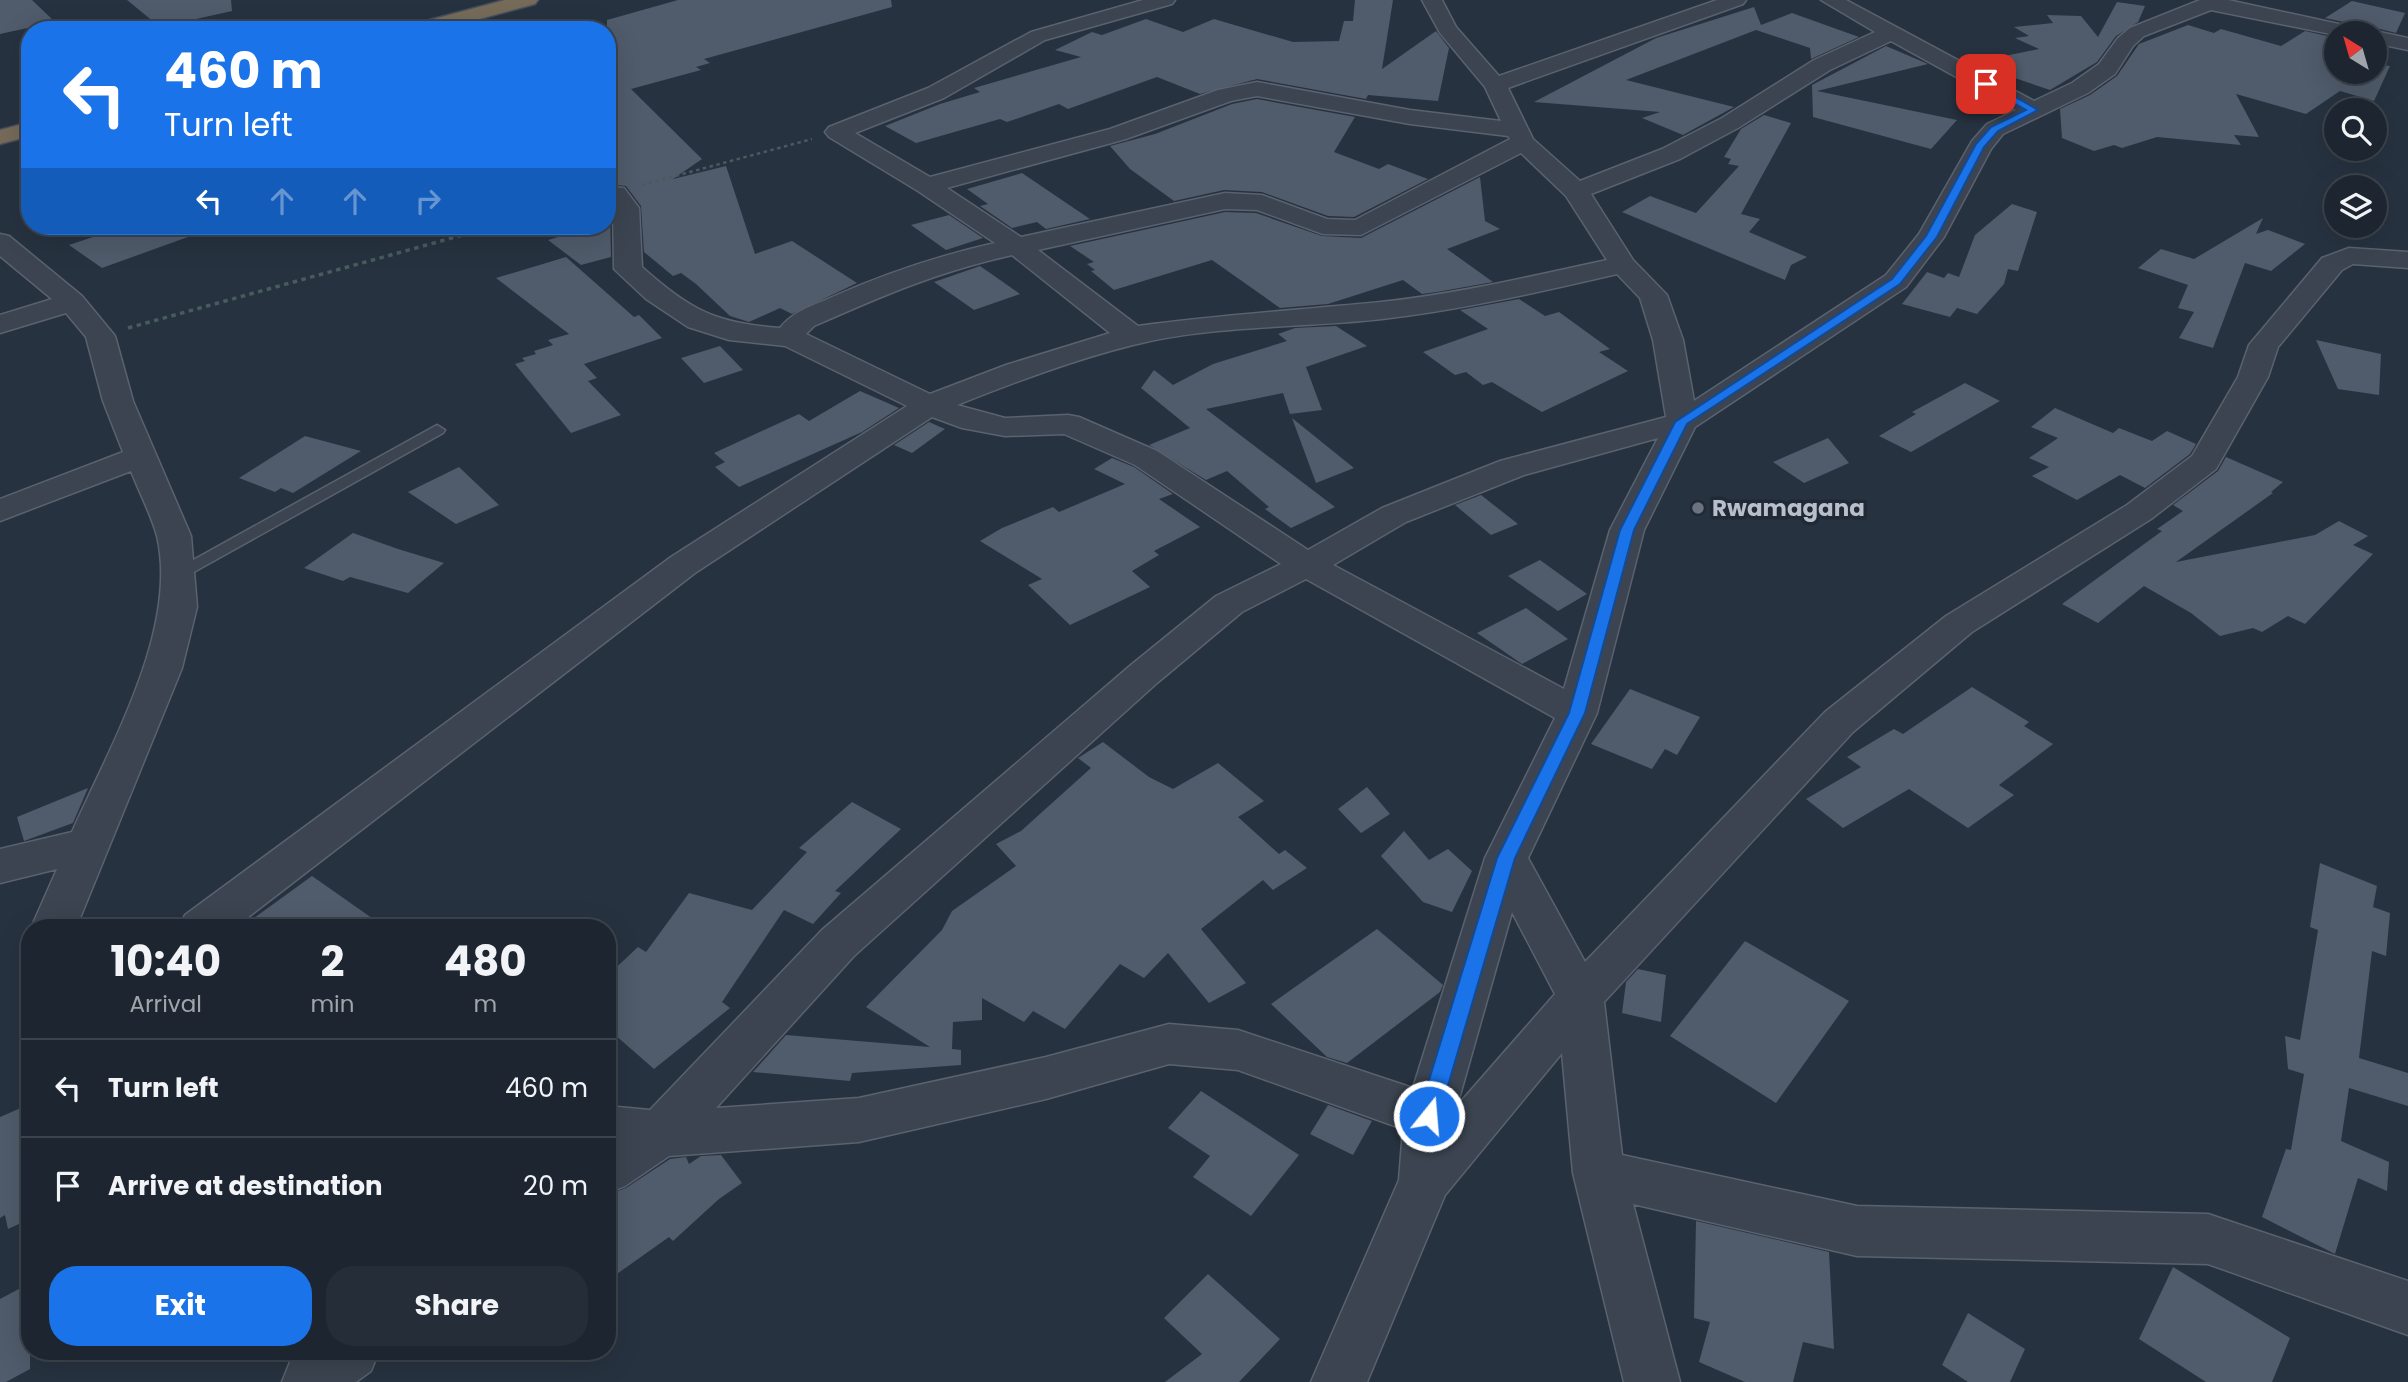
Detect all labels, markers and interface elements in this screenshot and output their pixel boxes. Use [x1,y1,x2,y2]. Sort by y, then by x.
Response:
north arrow [2324,21,2387,84]
map controls [2324,21,2387,238]
text: 460 m [164,37,323,105]
icon: left [49,49,140,140]
pin [1956,54,2016,114]
icon: arrive [1967,65,2005,103]
button: search [2324,98,2387,161]
text: Turn left [164,102,293,147]
button: layers [2324,175,2387,238]
icon: left [190,182,228,220]
icon: ahead [263,182,301,220]
icon: ahead [336,182,374,220]
icon: right [409,182,447,220]
place label: Rwamagana [1712,492,1865,524]
marker: Rwamagana [1690,500,1706,516]
text: 10:40 [110,932,221,991]
text: 2 [320,932,344,991]
text: 480 [444,932,527,991]
text: Arrival [129,988,202,1020]
text: min [310,988,354,1020]
text: m [473,988,497,1020]
icon: left [49,1069,87,1107]
text: Turn left [108,1070,219,1106]
text: 460 m [505,1070,588,1106]
position arrow [1392,1079,1466,1153]
icon: arrive [49,1167,87,1205]
text: Arrive at destination [108,1168,383,1204]
text: 20 m [523,1168,588,1204]
button: Exit [49,1266,312,1346]
button: Share [326,1266,588,1346]

